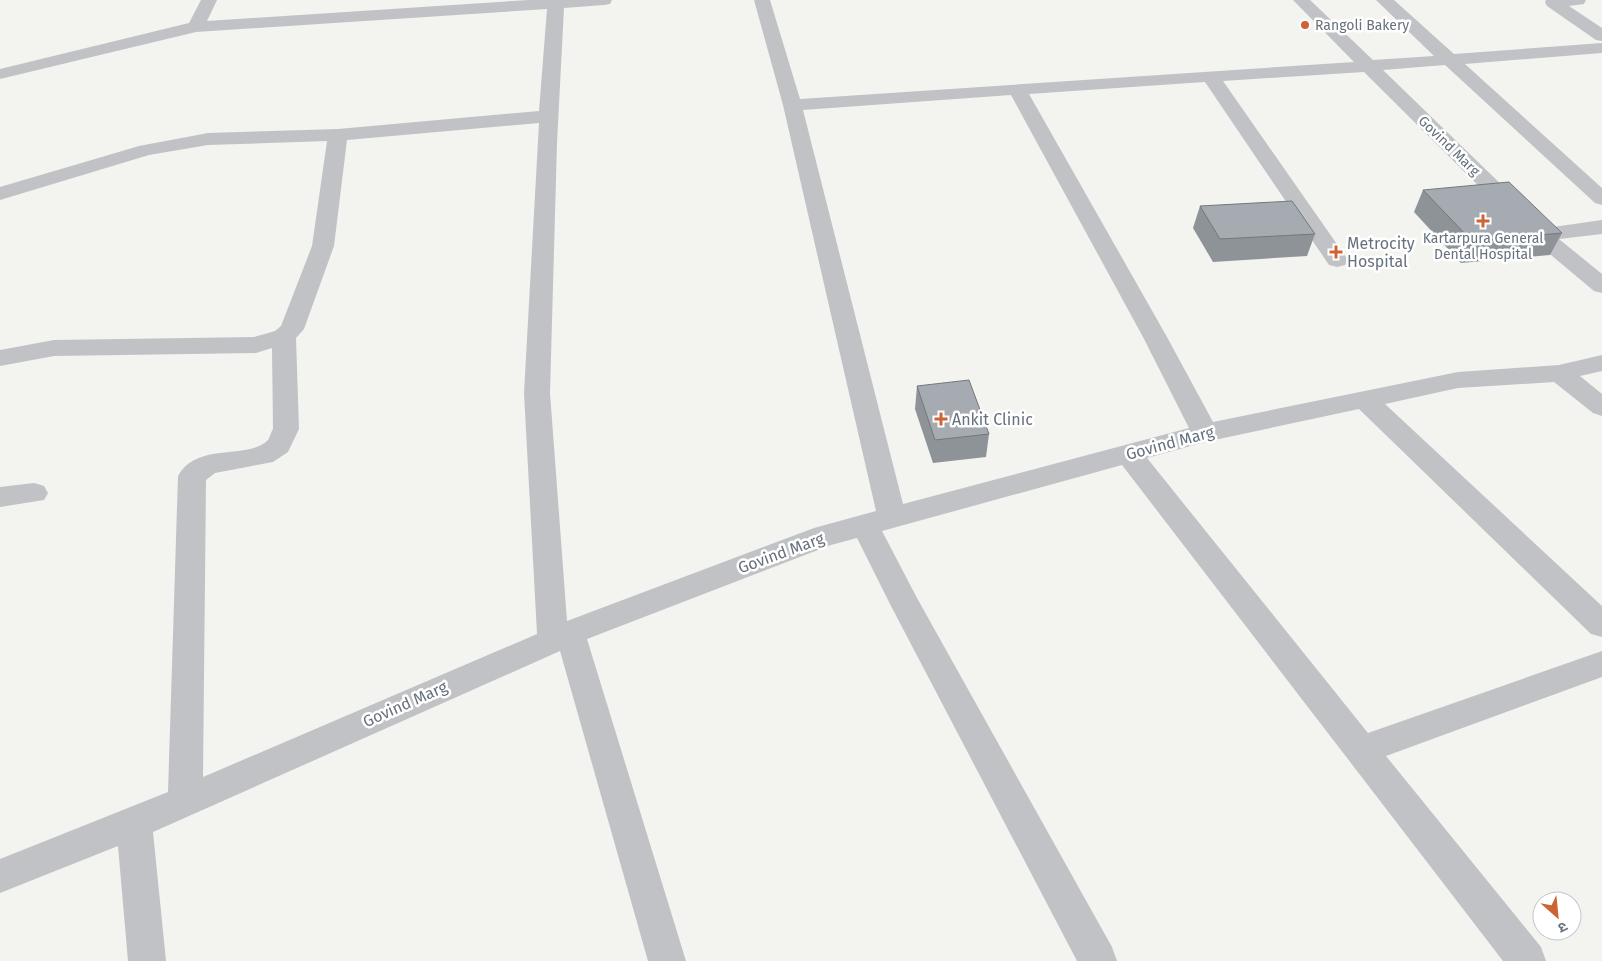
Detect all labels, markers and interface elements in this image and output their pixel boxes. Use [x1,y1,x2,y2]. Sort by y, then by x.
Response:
place label: Rangoli Bakery [1315,17,1409,34]
marker: Rangoli Bakery [1299,19,1311,31]
street label: Govind Marg [1415,112,1484,180]
marker: Kartarpura General Dental Hospital [1476,214,1490,228]
place label: Kartarpura General Dental Hospital [1423,230,1543,263]
place label: Metrocity Hospital [1347,234,1415,271]
marker: Metrocity Hospital [1329,245,1343,259]
place label: Ankit Clinic [952,410,1033,429]
marker: Ankit Clinic [934,412,948,426]
street label: Govind Marg [1124,422,1217,464]
street label: Govind Marg [735,528,827,577]
street label: Govind Marg [360,677,451,731]
north arrow [1532,891,1582,941]
text: उ [1554,918,1570,937]

